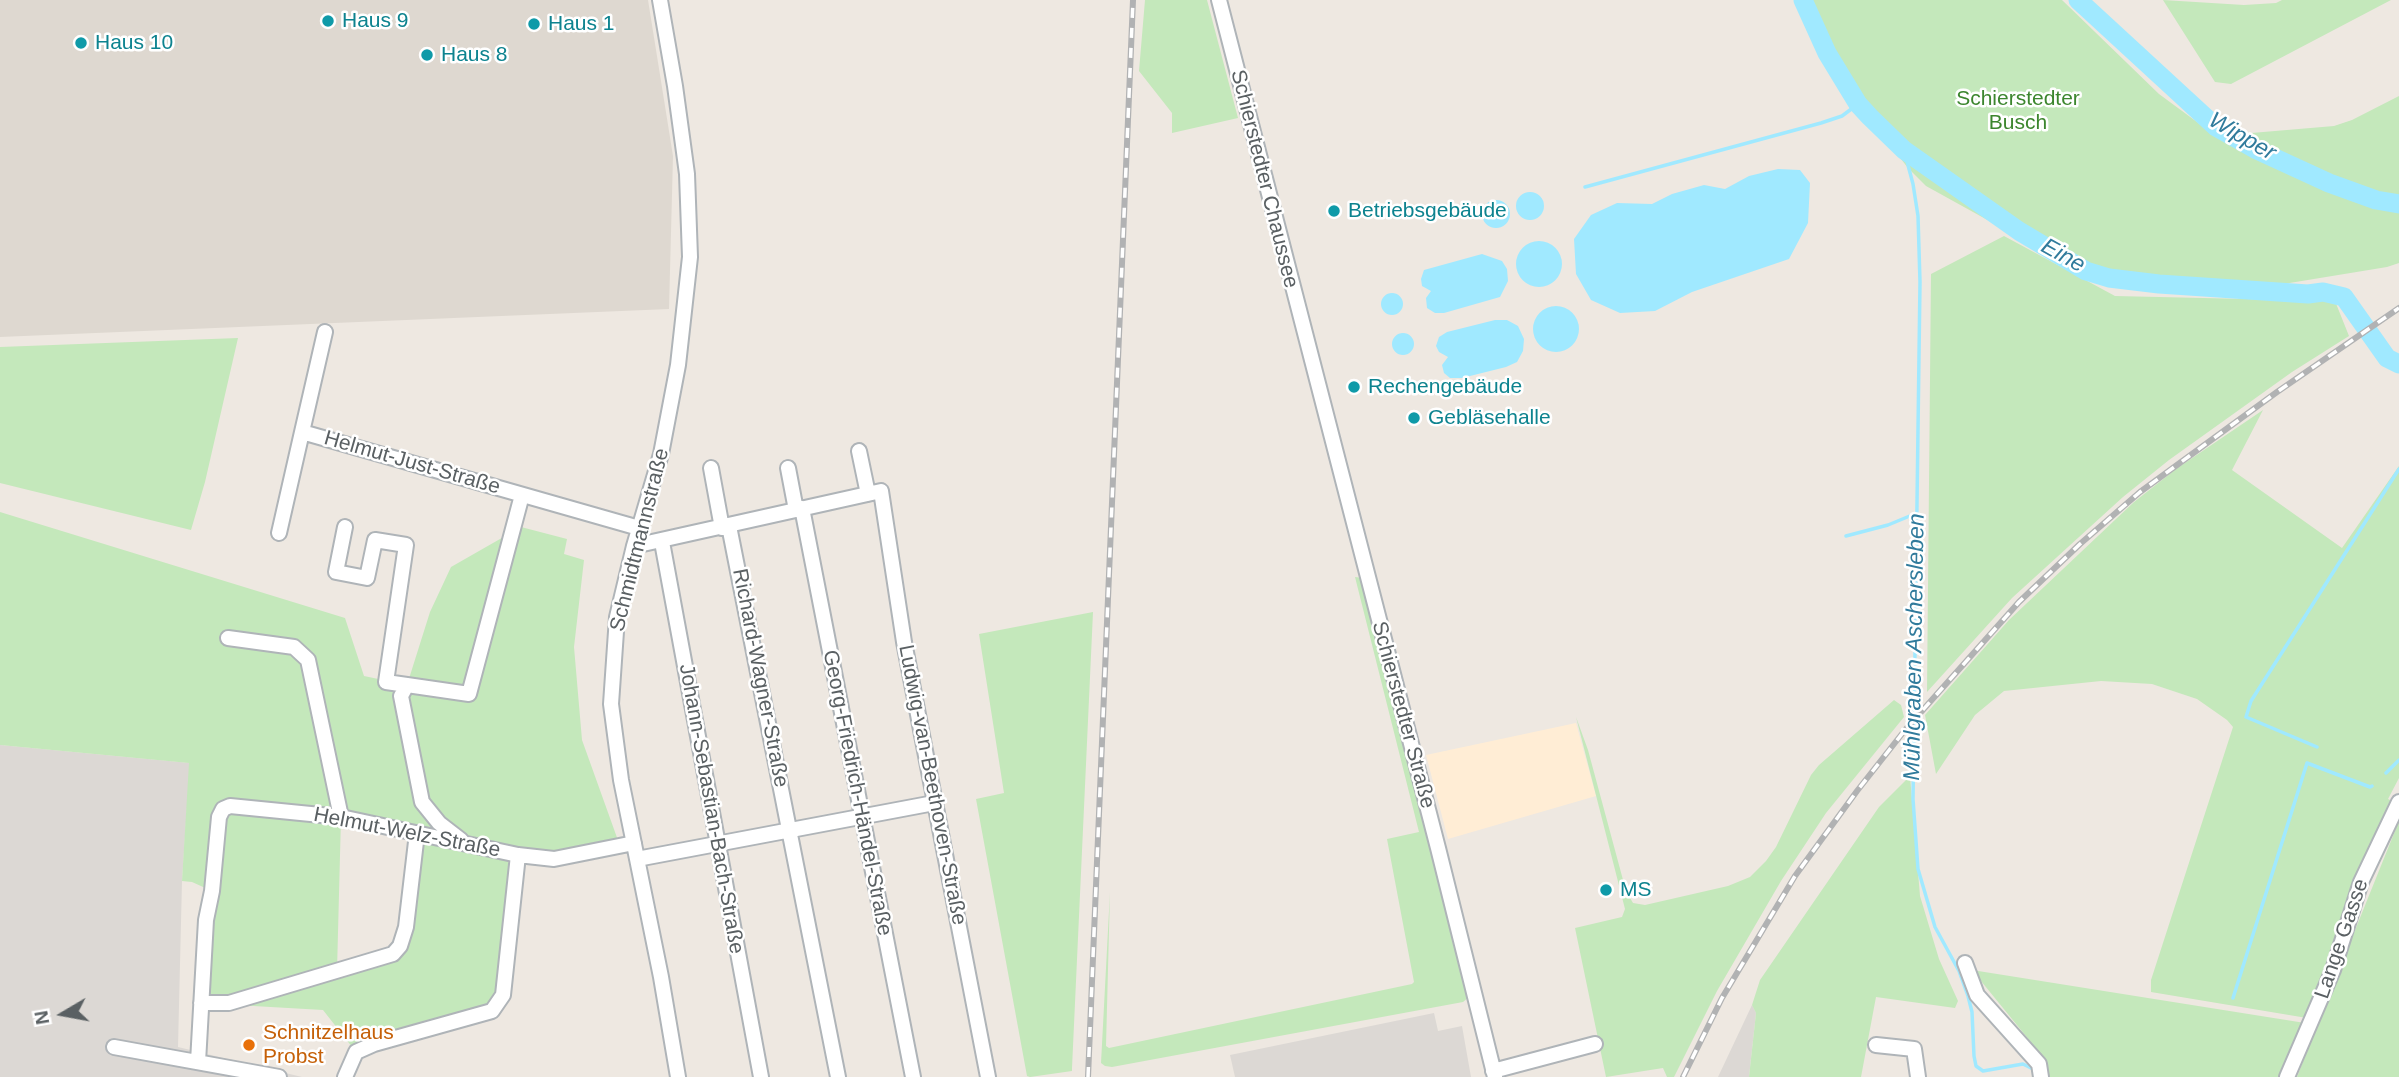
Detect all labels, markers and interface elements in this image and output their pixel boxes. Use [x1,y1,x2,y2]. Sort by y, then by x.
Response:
place label: Haus 9 [342,8,409,34]
place label: Haus 1 [548,11,615,37]
marker: Haus 9 [320,13,336,29]
marker: Haus 1 [526,16,542,32]
place label: Haus 10 [95,30,173,56]
marker: Haus 10 [73,35,89,51]
place label: Haus 8 [441,42,508,68]
marker: Haus 8 [419,47,435,63]
street label: Schierstedter Chaussee [1225,67,1303,291]
park label: Schierstedter Busch [1956,86,2080,136]
water label: Wipper [2204,107,2280,167]
place label: Betriebsgebäude [1348,198,1507,224]
marker: Betriebsgebäude [1326,203,1342,219]
water label: Eine [2036,233,2090,279]
place label: Rechengebäude [1368,374,1522,400]
marker: Rechengebäude [1346,379,1362,395]
place label: Gebläsehalle [1428,405,1551,431]
marker: Gebläsehalle [1406,410,1422,426]
street label: Helmut-Just-Straße [321,426,503,500]
street label: Schmidtmannstraße [605,446,675,634]
water label: Mühlgraben Aschersleben [1899,513,1931,781]
street label: Richard-Wagner-Straße [726,567,794,789]
street label: Schierstedter Straße [1366,619,1440,811]
street label: Ludwig-van-Beethoven-Straße [892,643,972,927]
street label: Georg-Friedrich-Händel-Straße [817,648,897,938]
street label: Johann-Sebastian-Bach-Straße [673,662,749,956]
street label: Helmut-Welz-Straße [311,803,503,863]
street label: Lange Gasse [2310,876,2374,1002]
place label: MS [1620,877,1652,903]
marker: MS [1598,882,1614,898]
north arrow [28,979,98,1049]
text: N [30,1009,53,1026]
place label: Schnitzelhaus Probst [263,1020,394,1070]
marker: Schnitzelhaus Probst [241,1037,257,1053]

